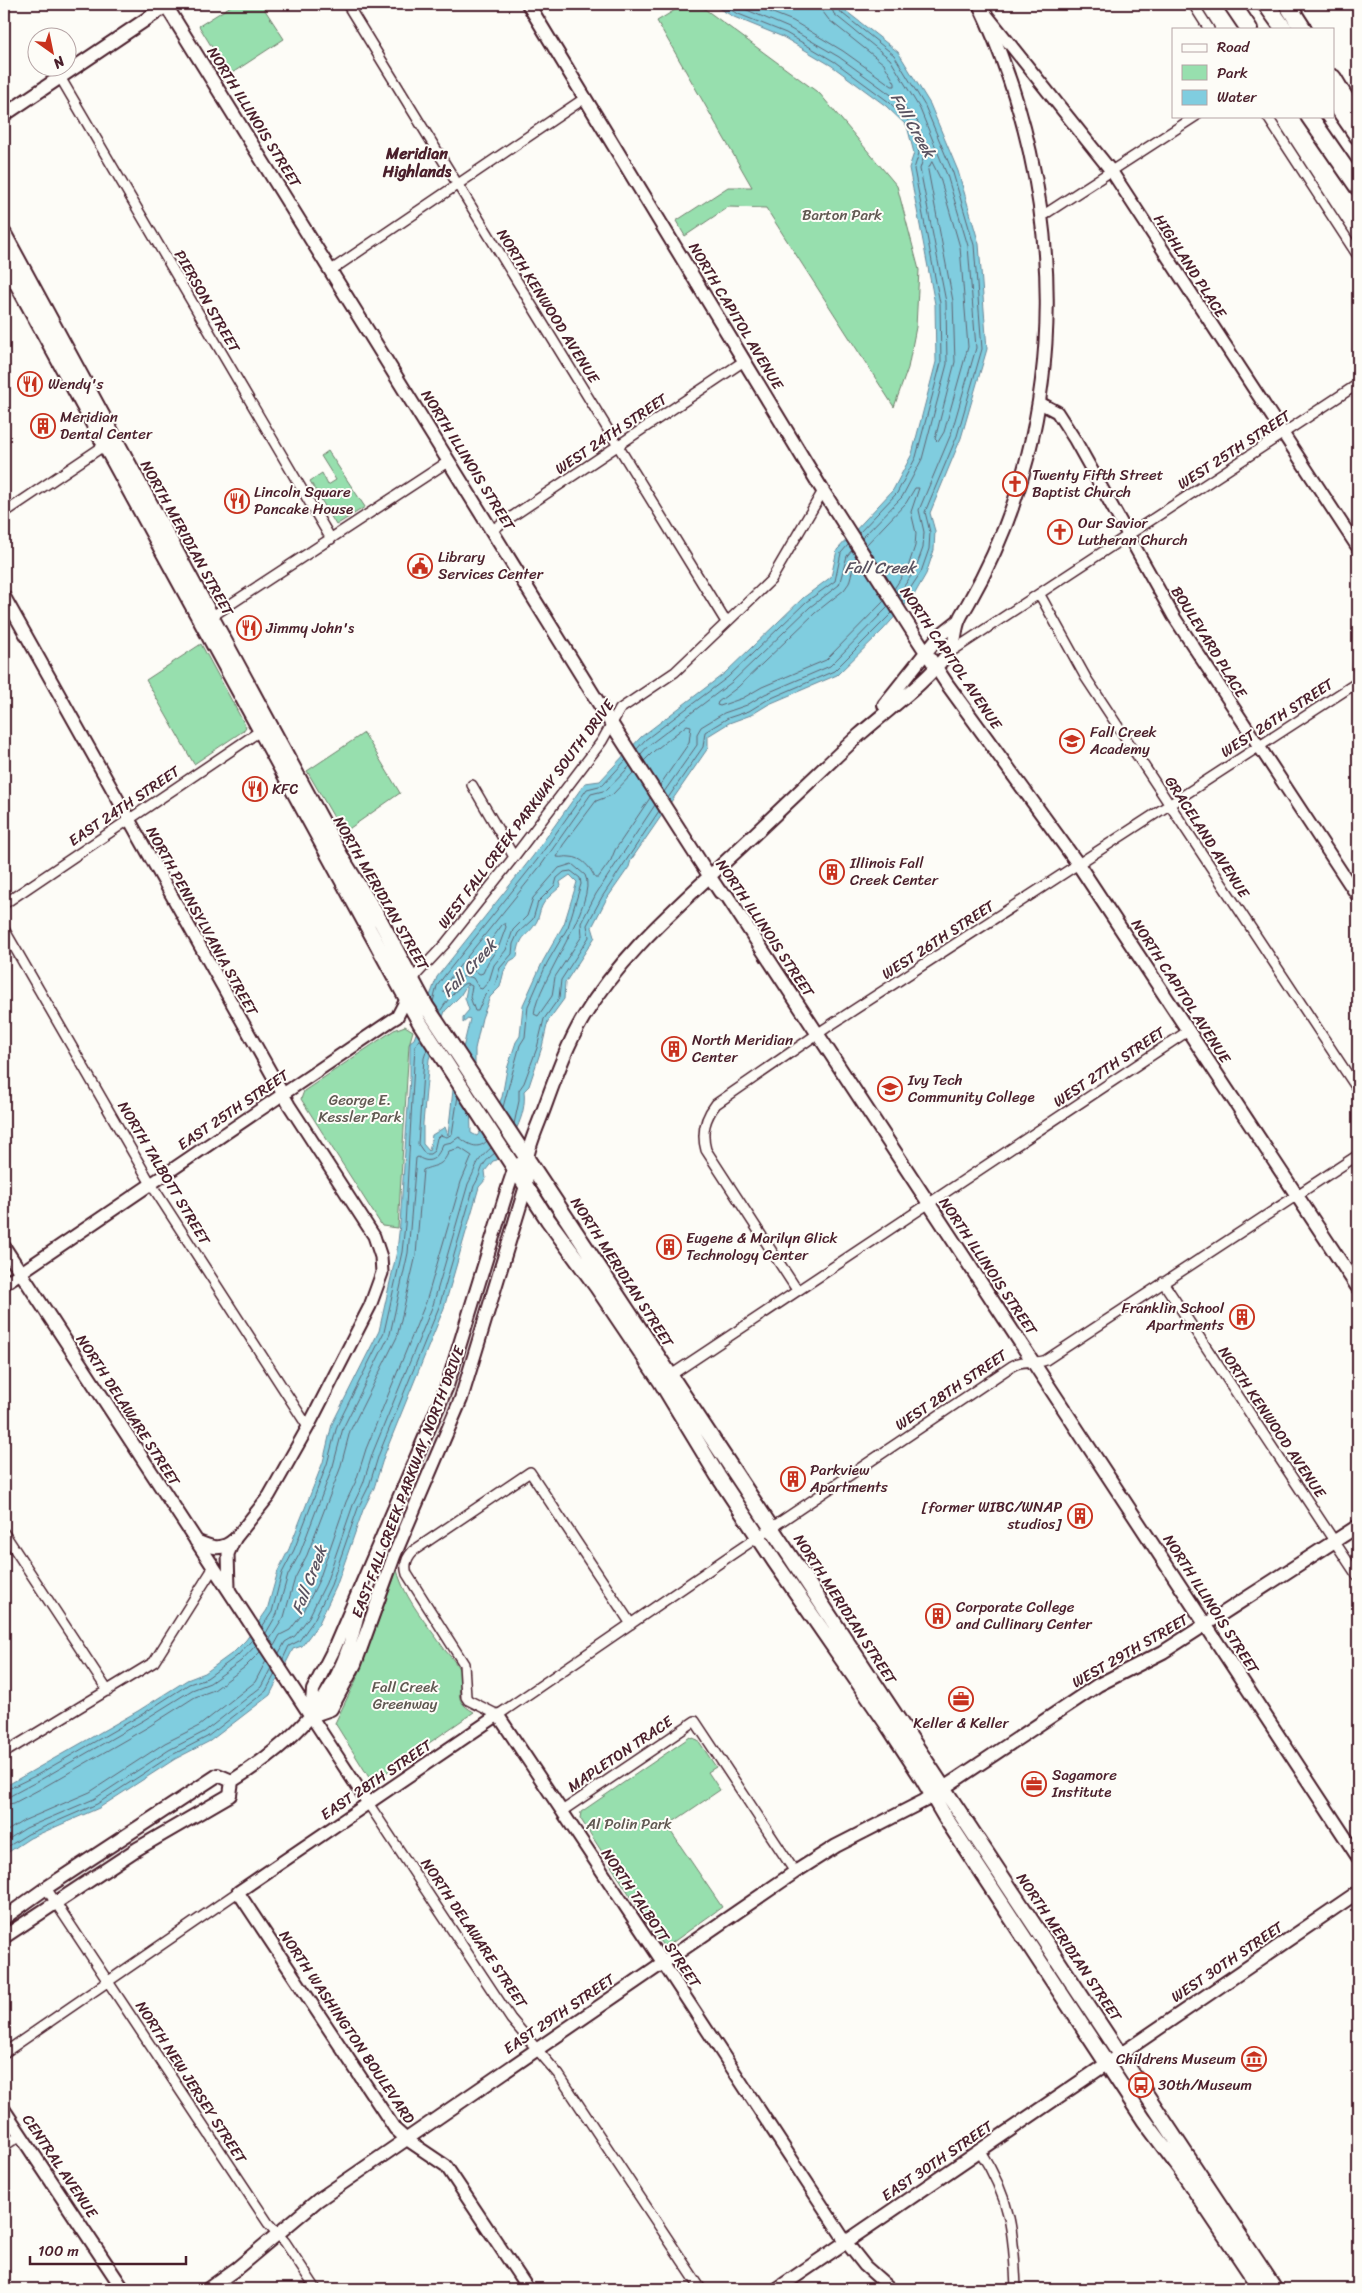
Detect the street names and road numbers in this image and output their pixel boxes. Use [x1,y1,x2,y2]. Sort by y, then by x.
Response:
street label: NORTH ILLINOIS STREET [200,41,309,194]
street label: HIGHLAND PLACE [1146,209,1234,325]
street label: NORTH KENWOOD AVENUE [490,223,607,390]
street label: NORTH CAPITOL AVENUE [682,237,791,396]
street label: PIERSON STREET [167,245,248,358]
street label: NORTH ILLINOIS STREET [414,384,523,537]
street label: WEST 24TH STREET [549,386,674,481]
street label: WEST 25TH STREET [1172,403,1297,497]
street label: NORTH MERIDIAN STREET [133,455,241,622]
street label: NORTH CAPITOL AVENUE [893,581,1010,736]
street label: BOULEVARD PLACE [1164,581,1255,705]
street label: WEST 26TH STREET [1215,671,1340,764]
street label: WEST FALL CREEK PARKWAY SOUTH DRIVE [431,692,622,934]
street label: EAST 24TH STREET [63,758,186,853]
street label: GRACELAND AVENUE [1158,771,1257,905]
street label: NORTH MERIDIAN STREET [326,811,437,976]
street label: NORTH PENNSYLVANIA STREET [139,822,266,1022]
street label: NORTH ILLINOIS STREET [709,854,822,1004]
street label: WEST 26TH STREET [876,893,1001,986]
street label: NORTH CAPITOL AVENUE [1124,913,1239,1070]
street label: WEST 27TH STREET [1048,1019,1172,1114]
street label: EAST 25TH STREET [172,1062,295,1157]
street label: NORTH TALBOTT STREET [111,1096,218,1251]
street label: NORTH MERIDIAN STREET [564,1192,681,1354]
street label: NORTH ILLINOIS STREET [932,1192,1045,1342]
street label: NORTH DELAWARE STREET [69,1329,188,1492]
street label: EAST FALL CREEK PARKWAY, NORTH DRIVE [344,1341,473,1622]
street label: NORTH KENWOOD AVENUE [1211,1341,1334,1505]
street label: WEST 28TH STREET [890,1342,1014,1437]
street label: NORTH MERIDIAN STREET [787,1529,904,1691]
street label: NORTH ILLINOIS STREET [1156,1529,1267,1680]
street label: WEST 29TH STREET [1067,1606,1195,1695]
street label: MAPLETON TRACE [562,1708,680,1799]
street label: EAST 28TH STREET [315,1732,438,1827]
street label: NORTH TALBOTT STREET [594,1843,709,1995]
street label: NORTH DELAWARE STREET [414,1853,535,2015]
street label: NORTH MERIDIAN STREET [1009,1867,1129,2028]
street label: WEST 30TH STREET [1166,1914,1290,2009]
street label: NORTH WASHINGTON BOULEVARD [272,1925,422,2129]
street label: EAST 29TH STREET [498,1966,621,2061]
street label: NORTH NEW JERSEY STREET [128,1995,254,2169]
street label: CENTRAL AVENUE [15,2109,106,2225]
street label: EAST 30TH STREET [876,2113,999,2208]

